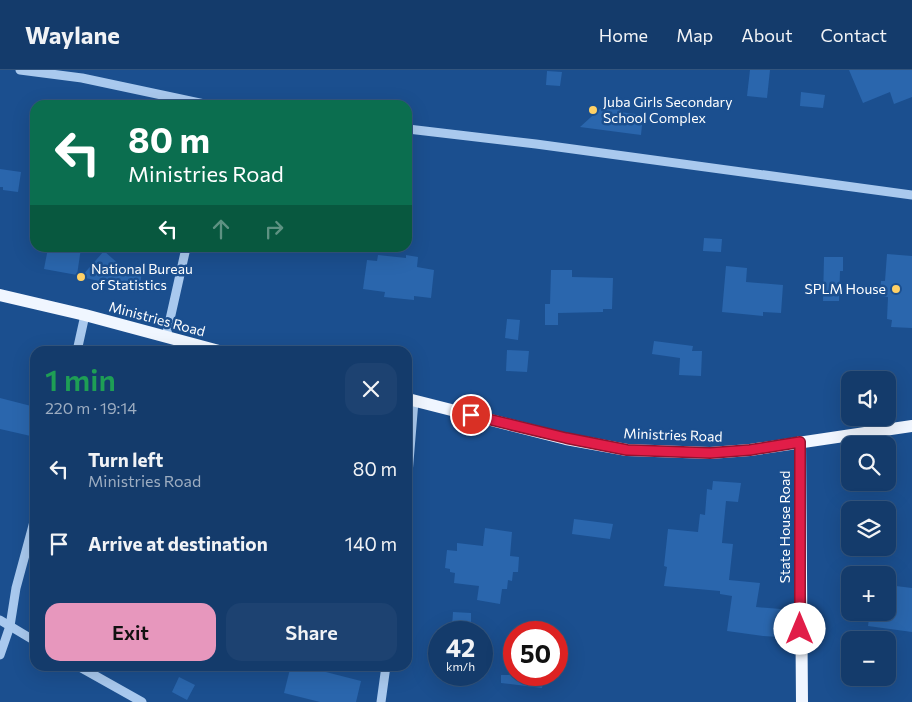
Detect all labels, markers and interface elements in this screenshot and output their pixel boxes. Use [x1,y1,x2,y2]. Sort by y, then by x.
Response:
text: Waylane [25,20,120,49]
text: Home [599,24,648,46]
text: Map [676,24,713,46]
text: About [741,24,793,46]
text: Contact [821,24,887,46]
place label: Juba Girls Secondary School Complex [603,93,732,126]
marker: Juba Girls Secondary School Complex [587,104,599,116]
text: 80 m [128,117,210,160]
icon: left [45,120,110,185]
text: Ministries Road [128,160,284,187]
icon: left [154,215,182,243]
icon: ahead [207,215,235,243]
icon: right [260,215,288,243]
place label: National Bureau of Statistics [91,260,193,293]
marker: National Bureau of Statistics [75,271,87,283]
place label: SPLM House [804,280,886,297]
marker: SPLM House [890,283,902,295]
street label: Ministries Road [107,297,207,340]
text: 1 min [45,360,116,397]
button: close [345,363,397,415]
map controls [841,371,896,686]
button: sound [841,371,896,426]
pin [450,394,492,436]
text: 220 m · 19:14 [45,398,137,417]
icon: arrive [457,401,485,429]
street label: Ministries Road [623,424,723,445]
button: search [841,436,896,491]
text: Turn left [88,448,163,471]
icon: left [45,455,73,483]
text: 80 m [353,457,397,480]
text: Ministries Road [88,471,201,490]
street label: State House Road [776,471,793,583]
button: layers [841,501,896,556]
icon: arrive [45,530,73,558]
text: Arrive at destination [88,532,268,555]
text: 140 m [345,532,397,555]
button: + [841,566,896,621]
position arrow [773,602,825,654]
button: Exit [45,603,216,661]
button: Share [226,603,397,661]
speed limit sign: 50 [503,621,568,686]
button: − [841,631,896,686]
text: 42 [446,632,475,662]
text: km/h [446,659,475,673]

